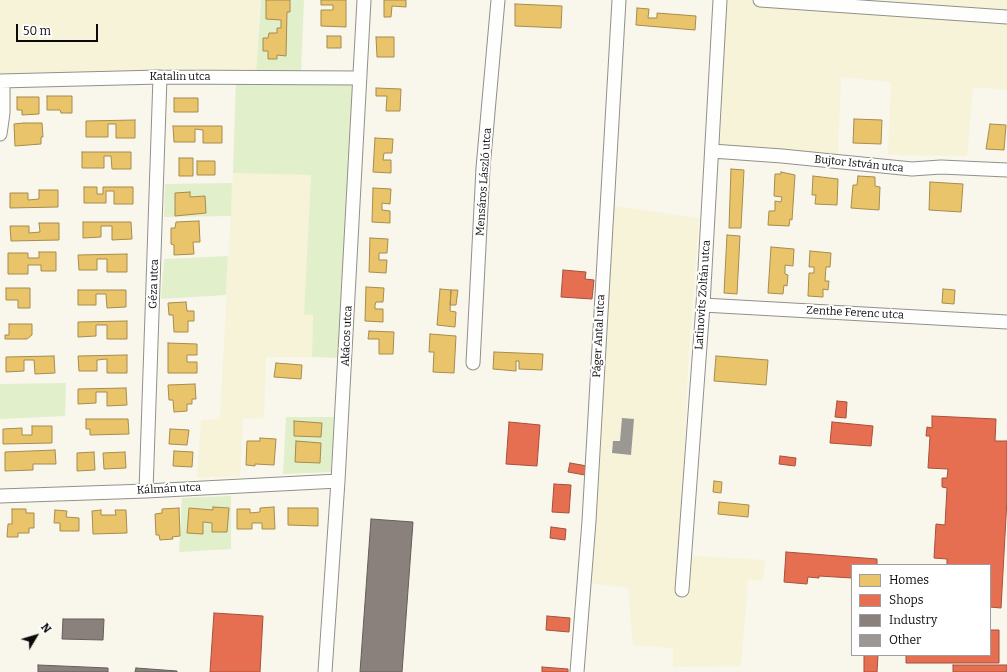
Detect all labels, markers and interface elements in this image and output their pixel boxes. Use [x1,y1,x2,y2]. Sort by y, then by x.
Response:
scale bar [18,16,100,42]
text: 50 m [23,24,51,38]
street label: Katalin utca [150,70,210,84]
street label: Mensáros László utca [474,127,494,237]
street label: Bujtor István utca [814,153,904,175]
street label: Latinovits Zoltán utca [693,240,713,350]
street label: Géza utca [147,259,161,309]
street label: Páger Antal utca [590,294,608,378]
street label: Zenthe Ferenc utca [806,304,904,322]
street label: Akácos utca [339,305,355,367]
street label: Kálmán utca [137,481,201,497]
legend [851,564,991,656]
text: Homes [889,573,929,587]
text: Shops [889,593,923,607]
text: Industry [889,613,937,627]
north arrow [16,616,56,656]
text: N [38,621,54,636]
text: Other [889,633,921,647]

